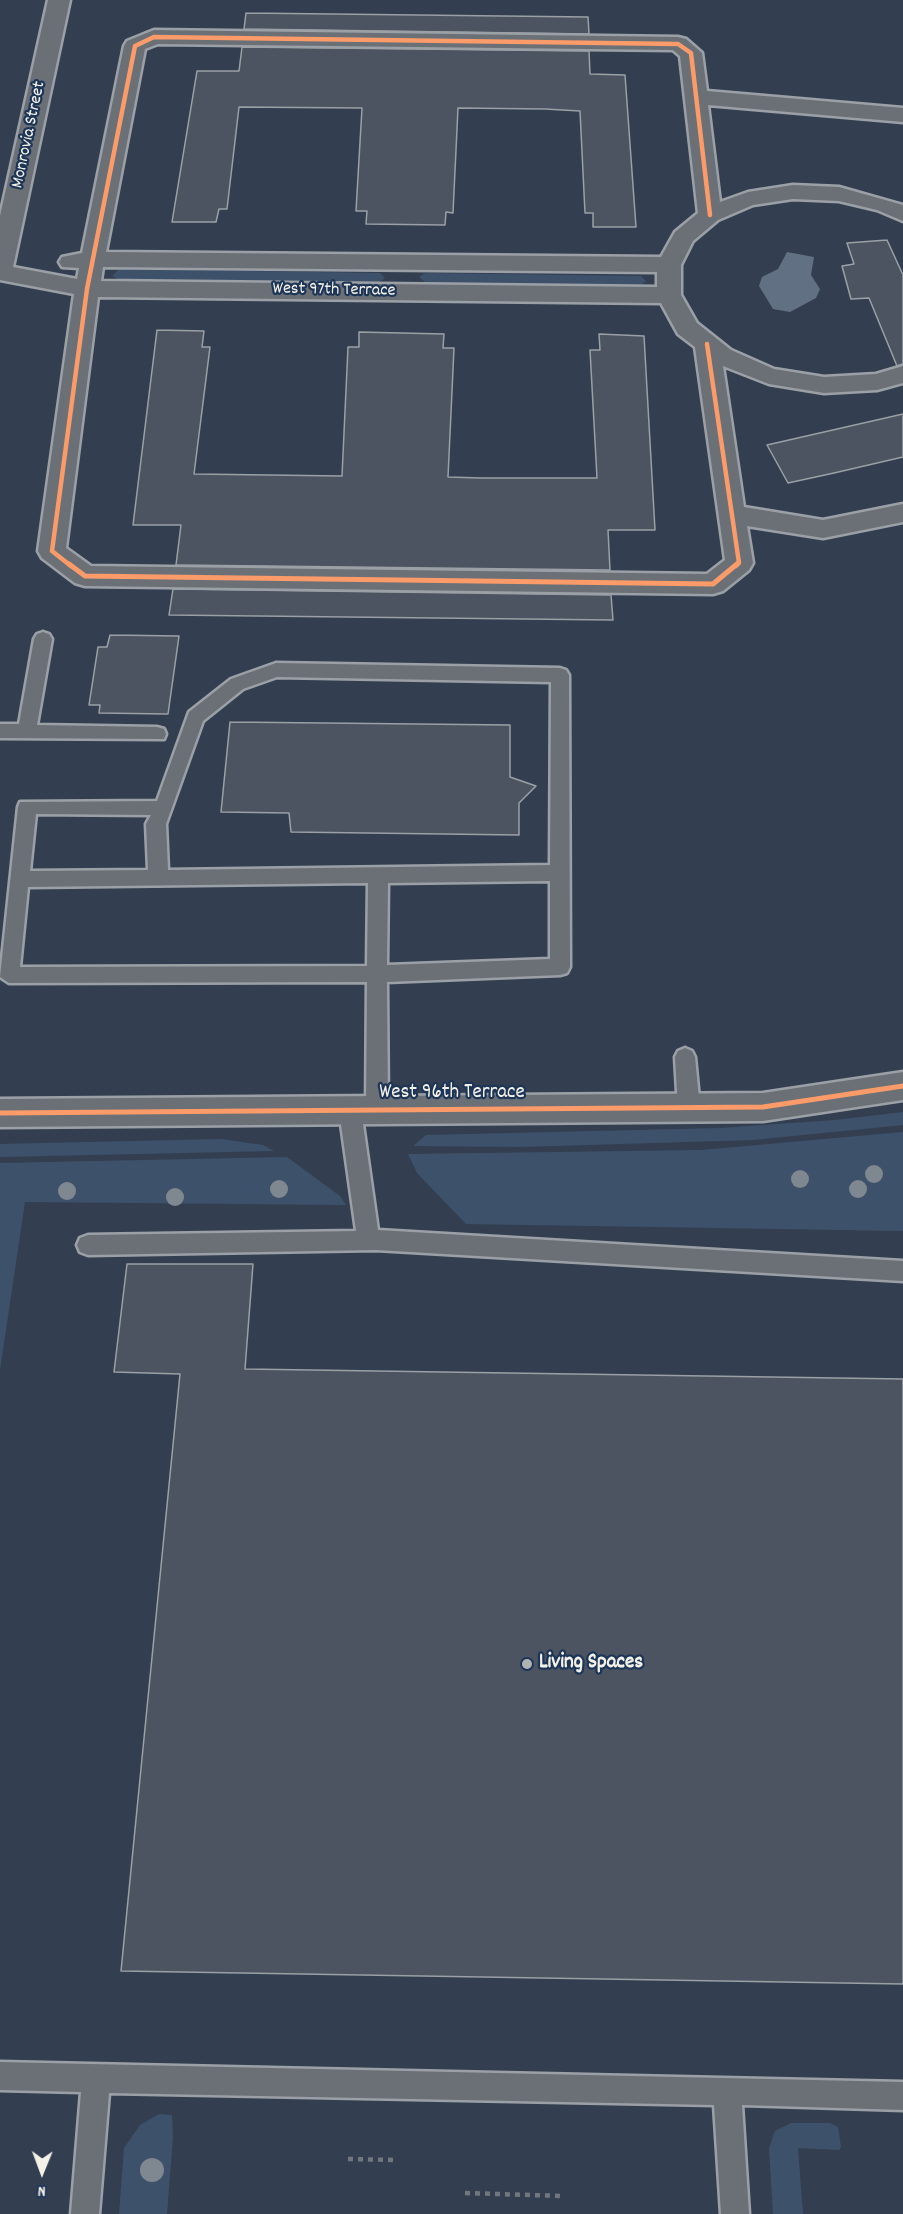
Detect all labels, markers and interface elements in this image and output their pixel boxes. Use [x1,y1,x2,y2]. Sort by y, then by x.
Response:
street label: Monrovia Street [8,80,52,190]
street label: West 97th Terrace [272,279,396,303]
street label: West 96th Terrace [379,1081,525,1107]
place label: Living Spaces [539,1651,643,1677]
marker: Living Spaces [520,1657,534,1671]
north arrow [12,2142,72,2202]
text: N [38,2179,46,2202]

